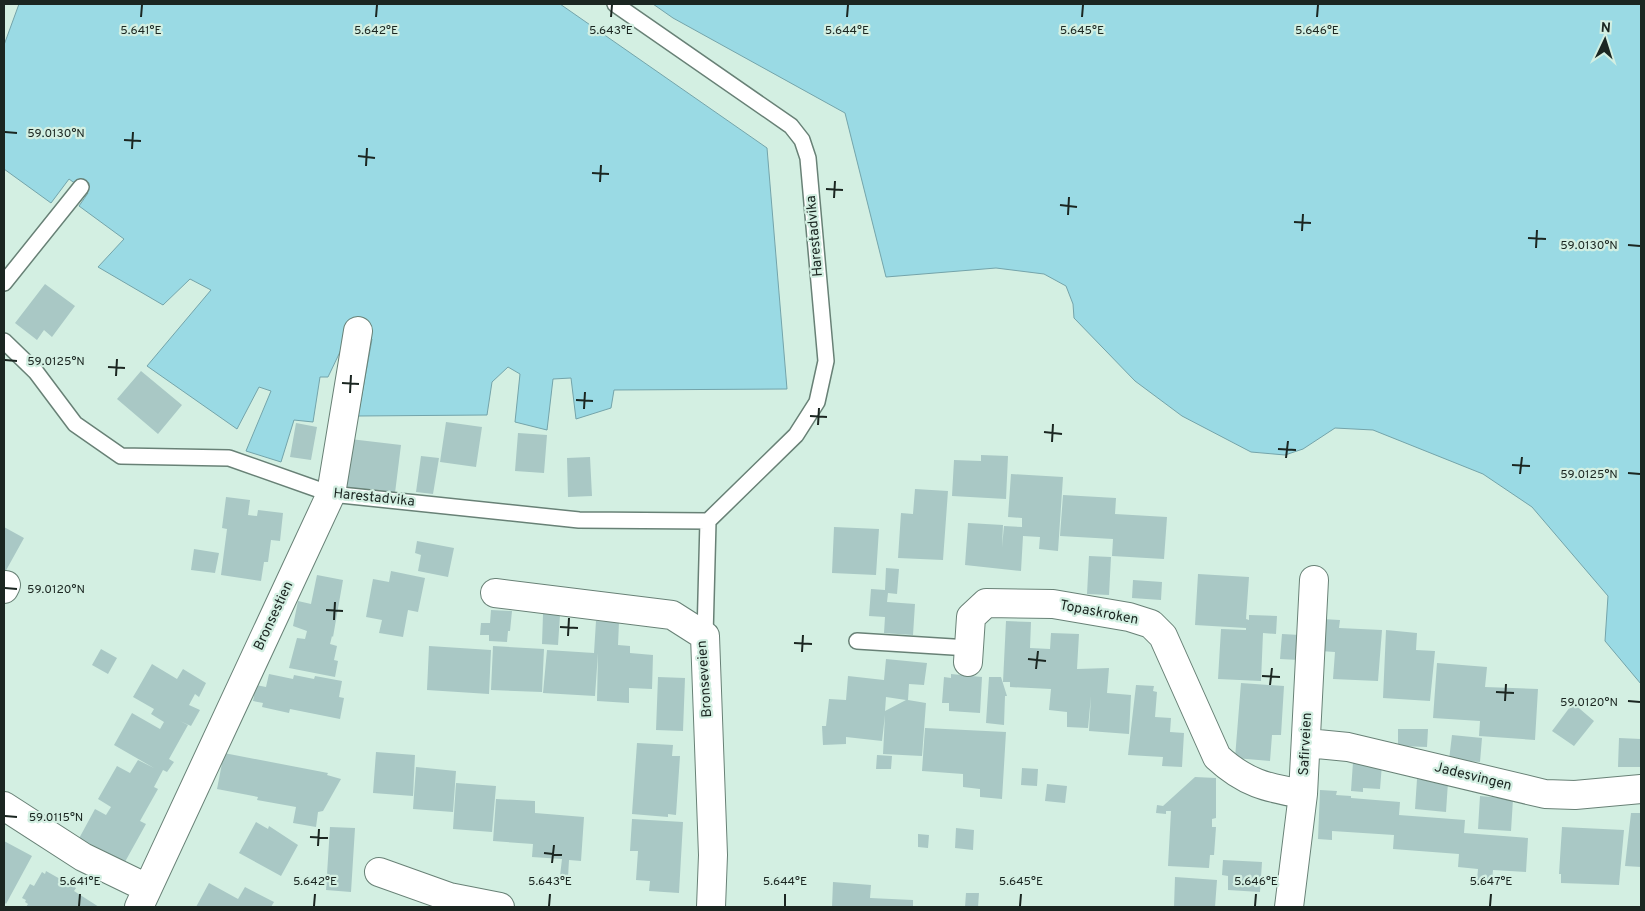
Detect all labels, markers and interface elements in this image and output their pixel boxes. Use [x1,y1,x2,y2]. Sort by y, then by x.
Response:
north arrow [1580,15,1630,65]
text: N [1600,20,1611,37]
text: 5.641°E [120,23,162,39]
text: 5.642°E [354,23,398,39]
text: 5.643°E [589,23,633,39]
text: 5.644°E [825,23,869,39]
text: 5.645°E [1060,23,1104,39]
text: 5.646°E [1295,23,1339,39]
text: 59.0130°N [27,126,85,142]
street label: Harestadvika [803,195,827,277]
text: 59.0130°N [1560,238,1618,254]
text: 59.0125°N [27,354,85,370]
text: 59.0125°N [1560,467,1618,483]
street label: Harestadvika [333,485,415,511]
street label: Bronsestien [251,579,297,653]
text: 59.0120°N [27,582,85,598]
street label: Topaskroken [1058,597,1140,629]
street label: Bronseveien [694,640,716,718]
text: 59.0120°N [1560,695,1618,711]
street label: Safirveien [1296,712,1316,776]
street label: Jadesvingen [1433,759,1513,795]
text: 59.0115°N [29,810,83,826]
text: 5.641°E [59,874,101,890]
text: 5.642°E [293,874,337,890]
text: 5.643°E [528,874,572,890]
text: 5.644°E [763,874,807,890]
text: 5.645°E [999,874,1043,890]
text: 5.646°E [1234,874,1278,890]
text: 5.647°E [1469,874,1513,890]

